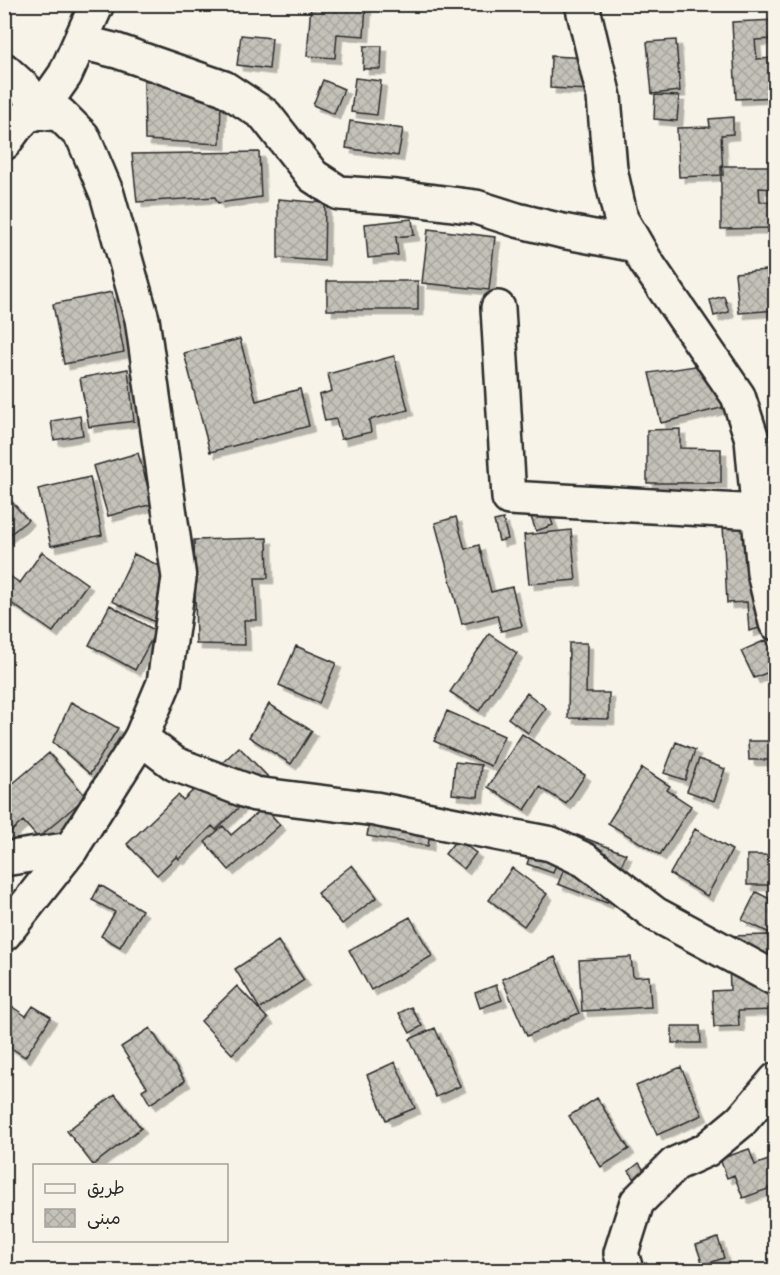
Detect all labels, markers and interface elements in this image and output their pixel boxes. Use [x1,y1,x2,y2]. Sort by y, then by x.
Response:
legend [33,1164,228,1242]
text: طريق [87,1176,125,1199]
text: مبنى [87,1206,121,1229]

